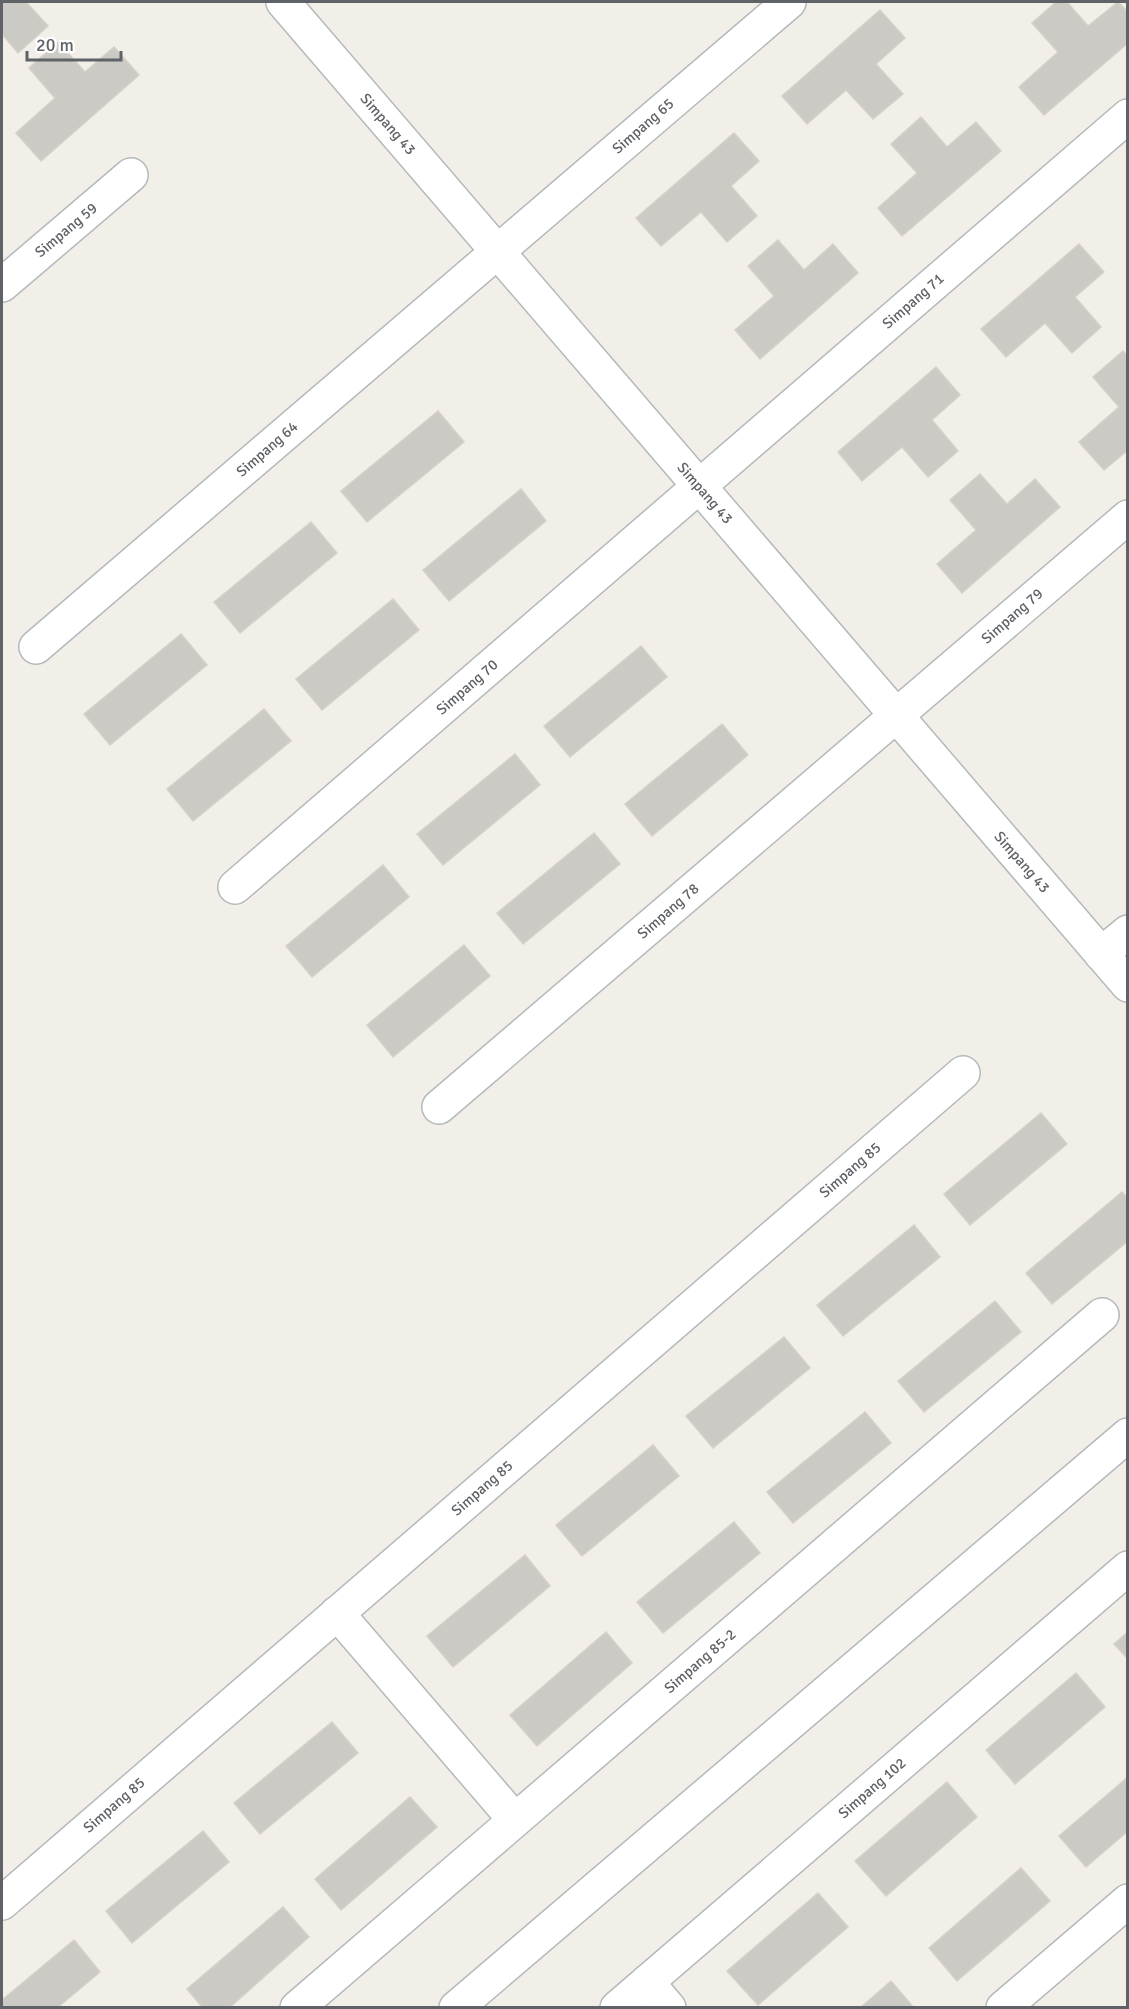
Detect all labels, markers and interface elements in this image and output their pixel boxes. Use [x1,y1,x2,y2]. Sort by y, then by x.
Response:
scale bar [27,24,122,62]
text: 20 m [36,34,74,56]
street label: Simpang 43 [356,90,420,158]
street label: Simpang 65 [609,94,677,158]
street label: Simpang 59 [31,199,101,261]
street label: Simpang 71 [879,269,947,333]
street label: Simpang 64 [233,417,301,481]
street label: Simpang 43 [673,459,737,527]
street label: Simpang 79 [978,584,1046,648]
street label: Simpang 70 [433,655,501,719]
street label: Simpang 43 [990,828,1054,896]
street label: Simpang 78 [634,879,702,943]
street label: Simpang 85 [816,1138,884,1202]
street label: Simpang 85 [448,1456,516,1520]
street label: Simpang 85-2 [661,1625,739,1697]
street label: Simpang 102 [835,1754,909,1822]
street label: Simpang 85 [80,1773,148,1837]

